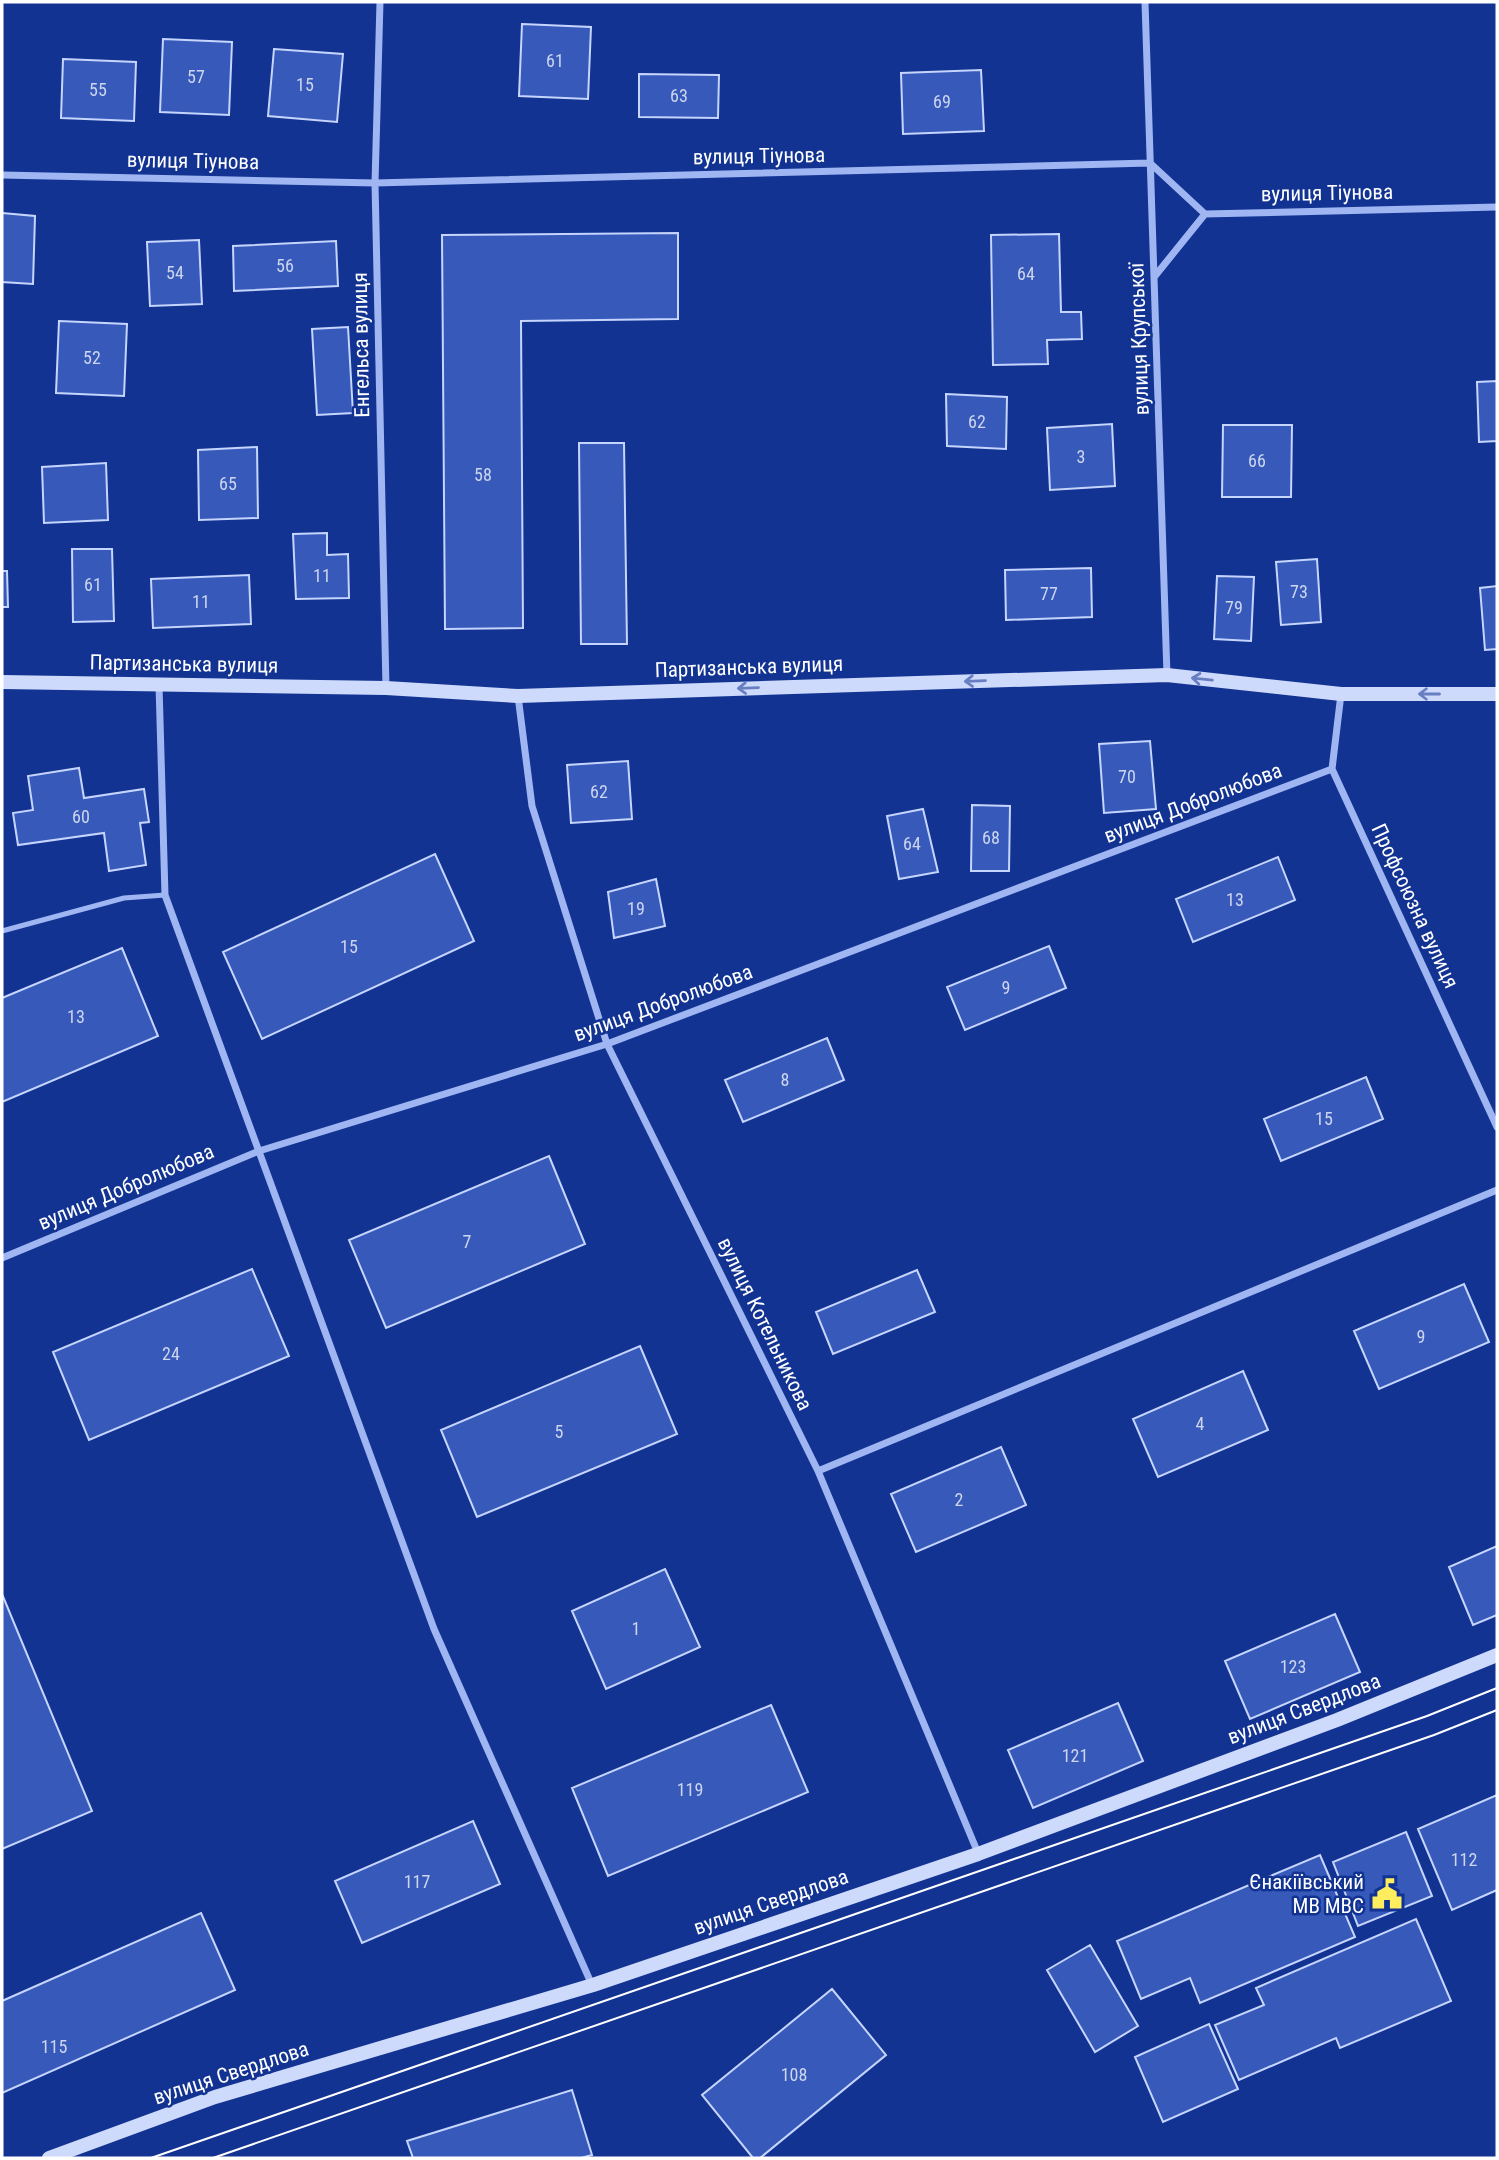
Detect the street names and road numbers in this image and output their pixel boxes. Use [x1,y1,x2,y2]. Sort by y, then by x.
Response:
street label: вулиця Тіунова [693,143,825,169]
street label: вулиця Тіунова [127,148,259,174]
street label: вулиця Тіунова [1261,180,1393,206]
street label: вулиця Крупської [1124,261,1154,416]
street label: Енгельса вулиця [348,272,374,418]
street label: Партизанська вулиця [90,650,278,678]
street label: Партизанська вулиця [654,652,844,682]
street label: вулиця Добролюбова [1101,758,1285,848]
street label: Профсоюзна вулиця [1366,820,1464,992]
street label: вулиця Добролюбова [570,960,756,1046]
street label: вулиця Добролюбова [35,1139,217,1235]
street label: вулиця Котельникова [713,1234,817,1414]
street label: вулиця Свердлова [1224,1669,1384,1749]
street label: вулиця Свердлова [691,1864,851,1940]
street label: вулиця Свердлова [150,2037,312,2109]

